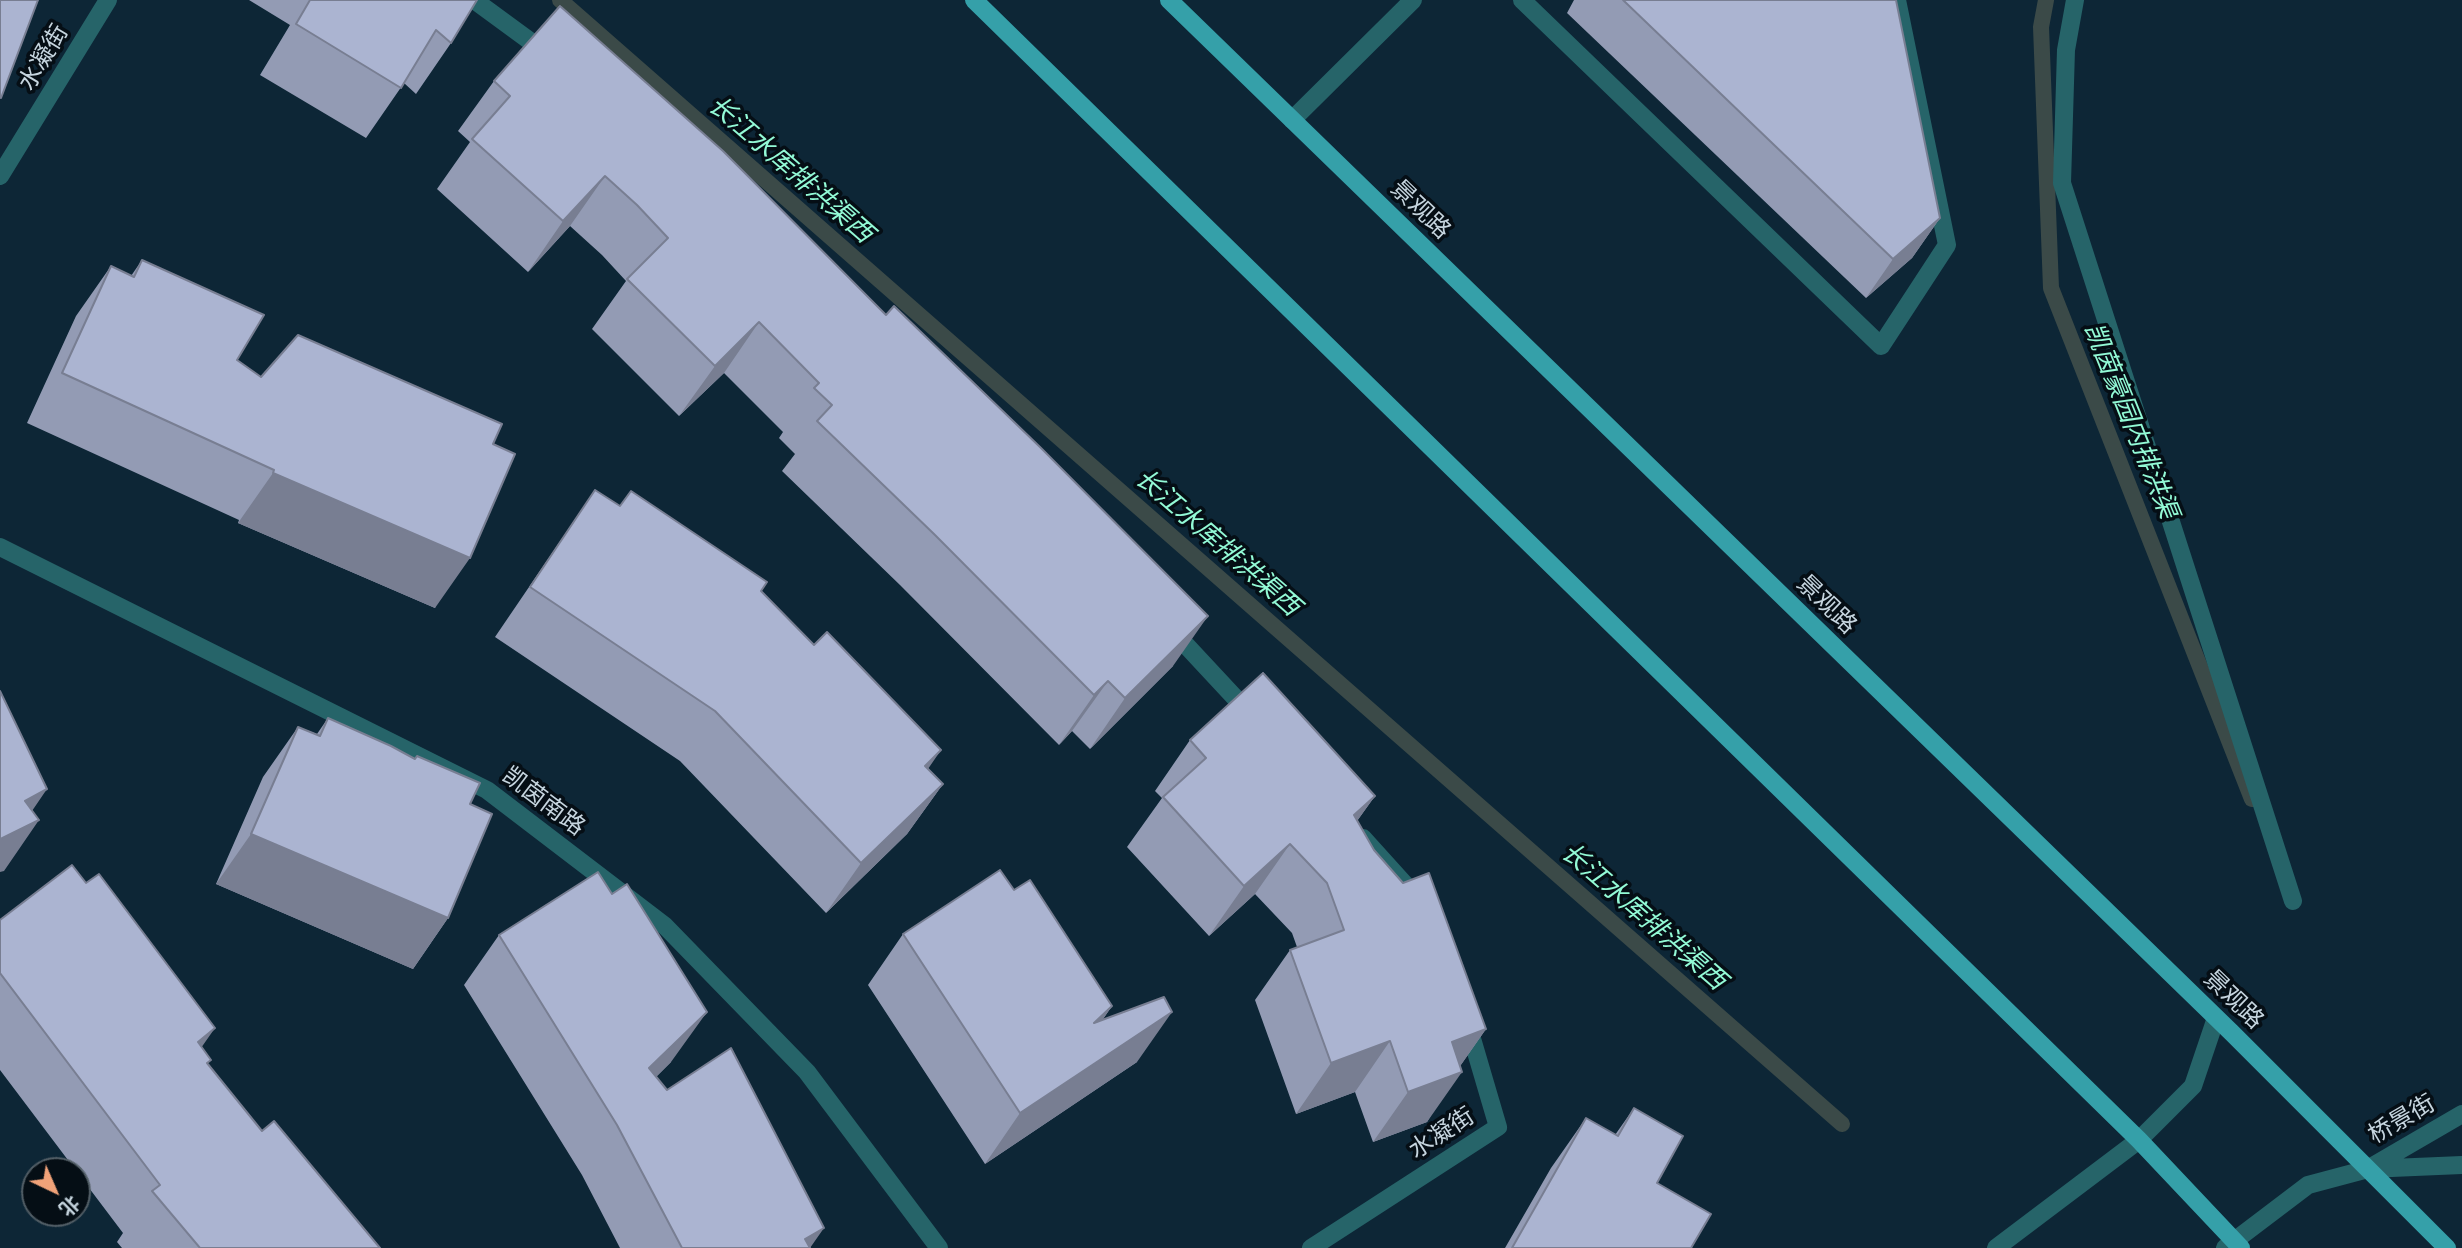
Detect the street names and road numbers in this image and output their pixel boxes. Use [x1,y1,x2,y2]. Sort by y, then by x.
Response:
street label: 水凝街 [13,20,75,96]
street label: 景观路 [1384,175,1456,245]
street label: 景观路 [1790,570,1862,640]
street label: 凯茵南路 [496,762,590,842]
street label: 景观路 [2197,965,2269,1035]
street label: 桥景街 [2364,1090,2440,1150]
street label: 水凝街 [1404,1102,1480,1166]

